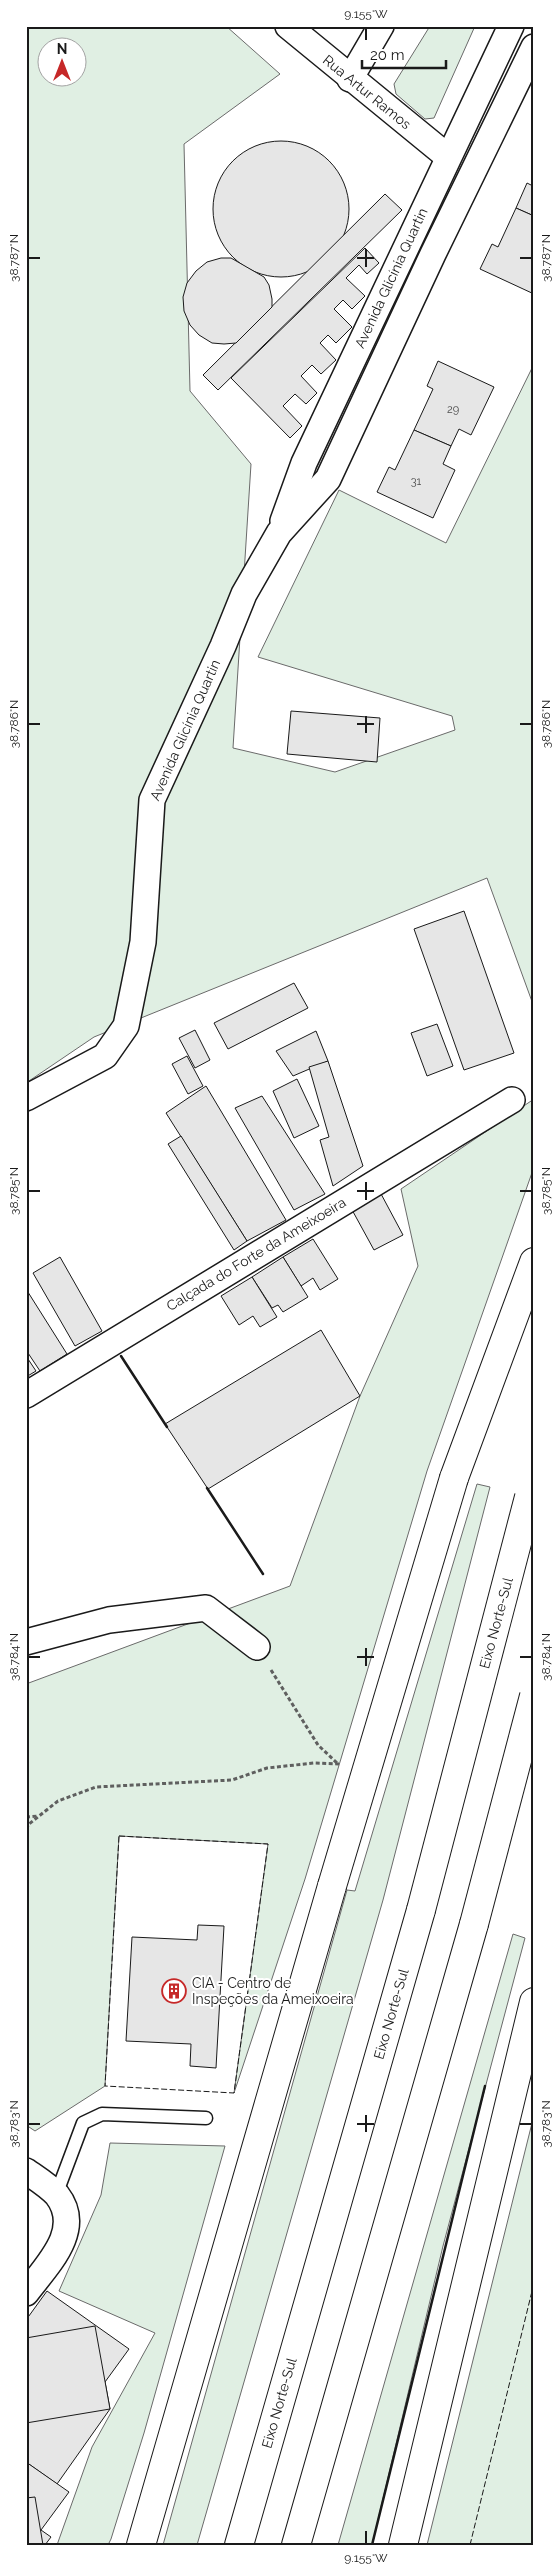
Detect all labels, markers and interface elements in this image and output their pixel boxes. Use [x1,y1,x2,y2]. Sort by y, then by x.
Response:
text: 9.155°W [344,7,388,21]
north arrow [38,38,88,88]
scale bar [362,38,446,70]
text: N [57,41,67,57]
text: 20 m [370,46,405,64]
street label: Rua Artur Ramos [320,52,414,132]
street label: Avenida Glicínia Quartin [351,205,431,351]
text: 38.787°N [7,234,21,282]
text: 38.787°N [539,234,553,282]
house number: 29 [447,403,459,416]
house number: 31 [411,475,422,488]
street label: Avenida Glicínia Quartin [147,657,223,803]
text: 38.786°N [7,700,21,748]
text: 38.786°N [539,700,553,748]
text: 38.785°N [7,1167,21,1215]
text: 38.785°N [539,1167,553,1215]
street label: Calçada do Forte da Ameixoeira [164,1194,348,1314]
street label: Eixo Norte-Sul [476,1576,516,1670]
text: 38.784°N [7,1633,21,1681]
text: 38.784°N [539,1633,553,1681]
street label: Eixo Norte-Sul [370,1967,412,2061]
place label: CIA - Centro de Inspeções da Ameixoeira [192,1975,354,2007]
building icon: CIA - Centro de Inspeções da Ameixoeira [161,1978,187,2004]
text: 38.783°N [7,2100,21,2148]
text: 38.783°N [539,2100,553,2148]
street label: Eixo Norte-Sul [258,2356,300,2450]
text: 9.155°W [344,2551,388,2565]

